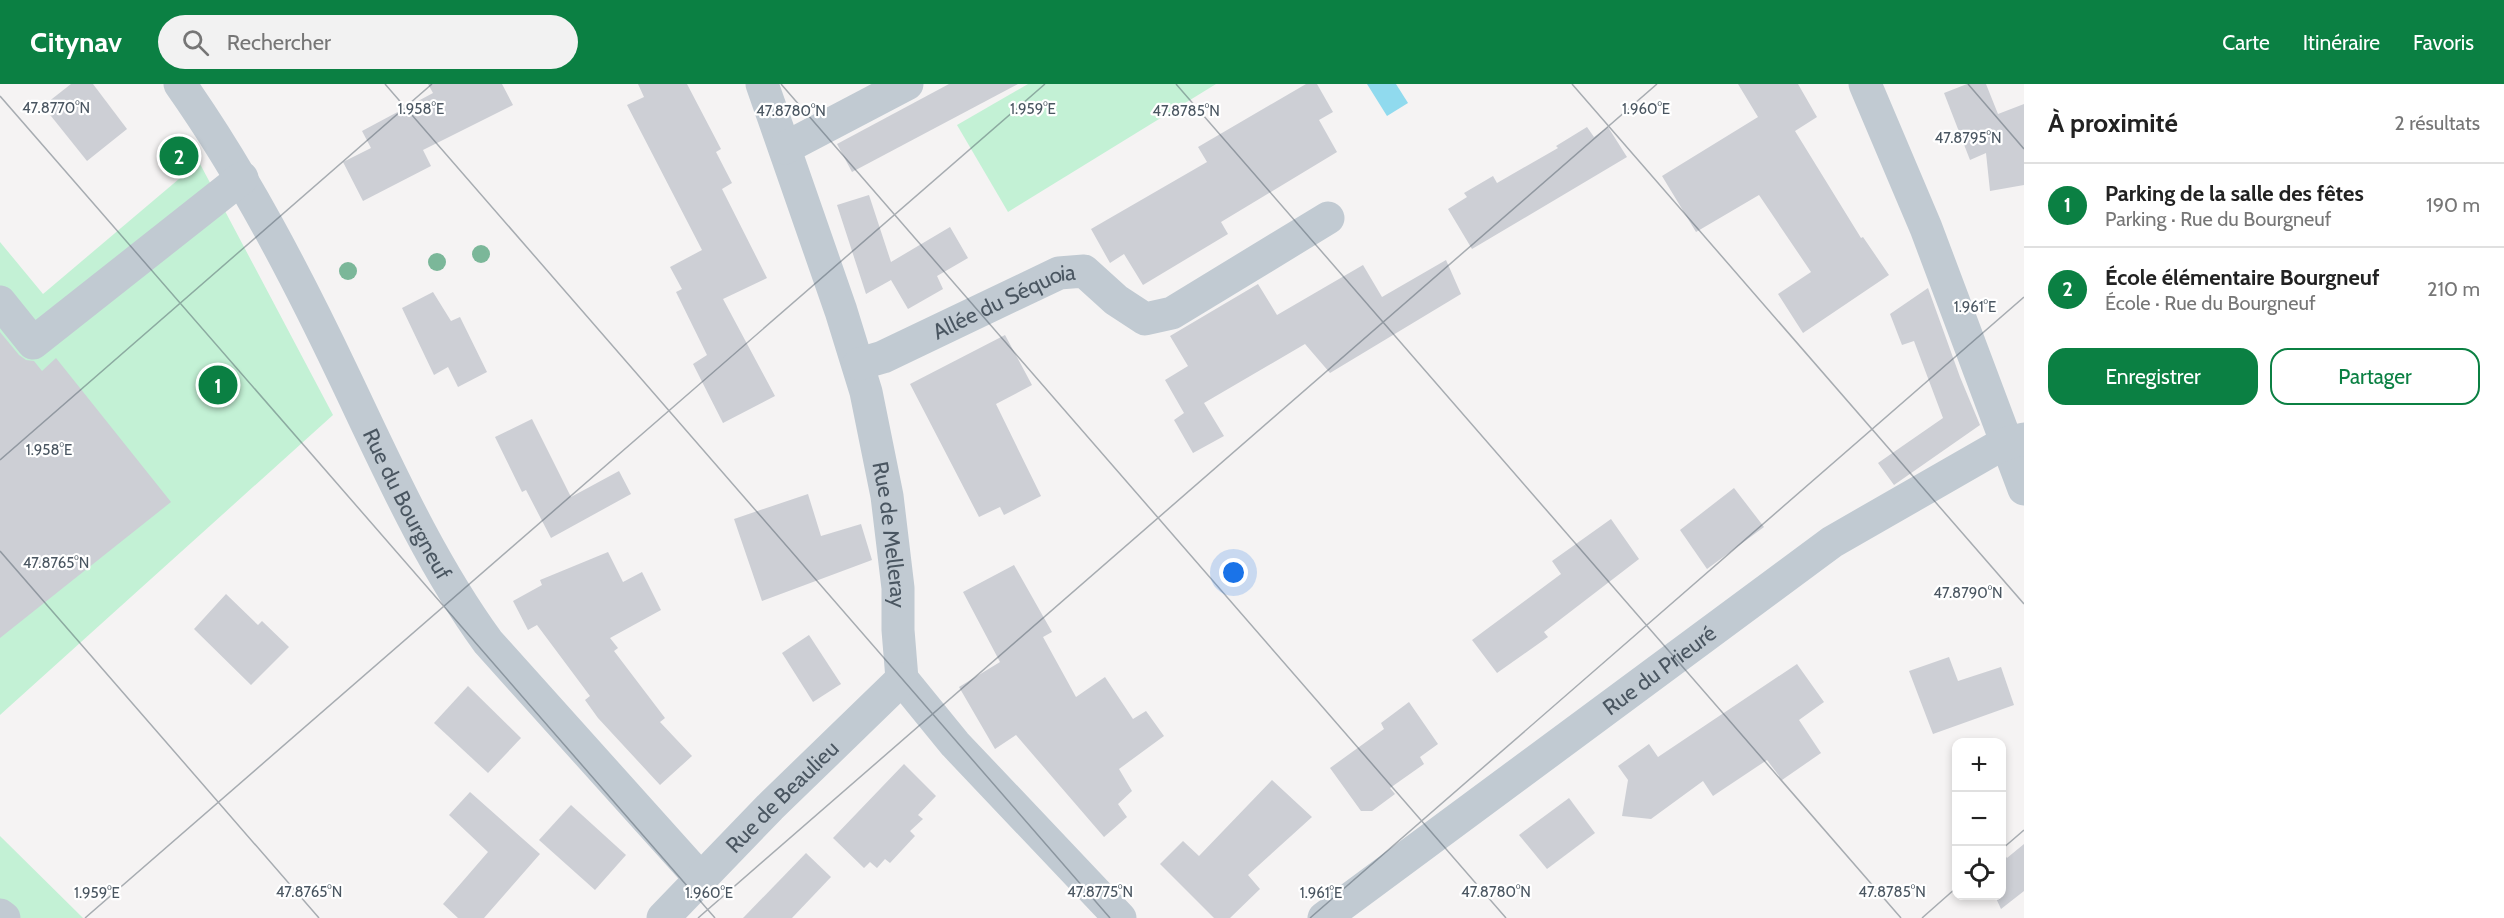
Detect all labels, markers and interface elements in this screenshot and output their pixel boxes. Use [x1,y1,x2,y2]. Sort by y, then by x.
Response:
search box [158,15,578,69]
text: Citynav [30,25,122,59]
icon: search [179,26,212,59]
text: Rechercher [227,29,331,56]
text: Carte [2222,30,2270,55]
text: Itinéraire [2303,30,2380,55]
text: Favoris [2413,30,2474,55]
text: 47.8770°N [22,99,90,117]
text: 1.958°E [398,100,444,118]
text: 1.959°E [1010,100,1056,118]
text: 1.960°E [1622,100,1670,118]
text: 47.8780°N [756,102,826,120]
text: 47.8785°N [1152,102,1220,120]
text: À proximité [2048,107,2178,139]
text: 2 résultats [2394,111,2480,135]
text: 47.8795°N [1935,129,2001,147]
pin: 2 [160,134,198,178]
text: Parking de la salle des fêtes [2105,180,2364,207]
text: 1 [2064,193,2071,217]
text: 190 m [2426,193,2480,217]
text: Parking · Rue du Bourgneuf [2105,207,2331,231]
street label: Allée du Séquoia [928,258,1077,345]
text: École élémentaire Bourgneuf [2105,264,2379,291]
text: 2 [2062,277,2073,301]
text: 210 m [2427,277,2480,301]
text: École · Rue du Bourgneuf [2105,291,2316,315]
text: 1.961°E [1954,298,1996,316]
button: Enregistrer [2048,348,2258,405]
button: Partager [2270,348,2480,405]
pin: 1 [198,362,238,408]
street label: Rue du Bourgneuf [357,424,457,584]
text: 1.958°E [26,441,72,459]
street label: Rue de Melleray [867,459,912,608]
text: 47.8765°N [23,554,89,572]
your location [1219,558,1248,587]
text: 47.8790°N [1933,584,2003,602]
street label: Rue du Prieuré [1597,619,1721,721]
street label: Rue de Beaulieu [720,735,844,858]
map controls [1952,738,2006,900]
button: + [1952,738,2006,792]
button: − [1952,792,2006,846]
button: locate [1952,846,2006,900]
text: 47.8765°N [276,883,342,901]
text: 47.8775°N [1067,883,1133,901]
text: 47.8780°N [1461,883,1531,901]
text: 47.8785°N [1858,883,1926,901]
text: 1.959°E [74,884,120,902]
text: 1.960°E [685,884,733,902]
text: 1.961°E [1300,884,1342,902]

